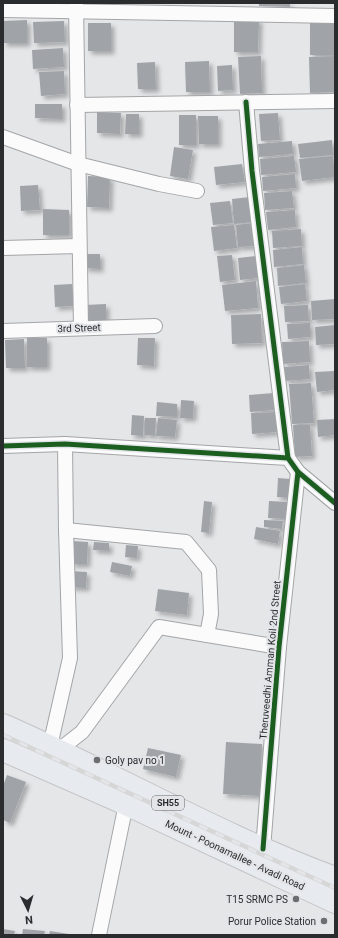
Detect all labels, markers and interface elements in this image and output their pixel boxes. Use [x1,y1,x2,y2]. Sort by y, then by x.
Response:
street label: 3rd Street [57,322,101,334]
street label: Theruveedhi Amman Koil 2nd Street [258,580,282,740]
marker: Goly pav no 1 [92,755,102,765]
place label: Goly pav no 1 [105,755,165,766]
road number: SH55 [152,796,184,810]
street label: Mount - Poonamallee - Avadi Road [164,818,306,892]
north arrow [8,890,48,930]
place label: T15 SRMC PS [226,894,288,905]
marker: T15 SRMC PS [291,894,301,904]
text: N [24,913,33,926]
place label: Porur Police Station [228,916,316,927]
marker: Porur Police Station [319,916,329,926]

